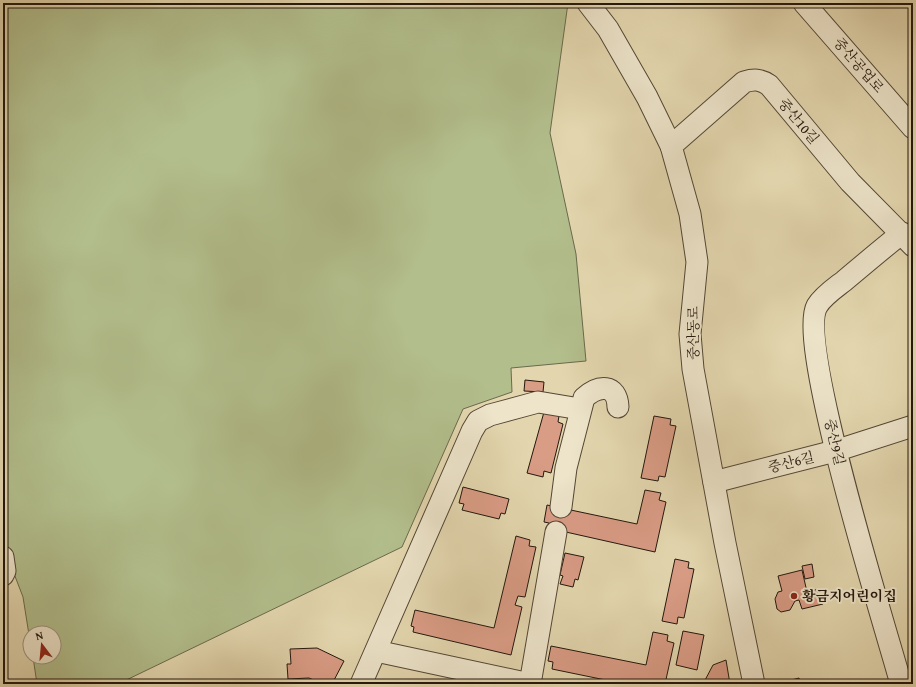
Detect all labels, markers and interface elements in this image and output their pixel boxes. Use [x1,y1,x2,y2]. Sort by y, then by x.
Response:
street label: 중산공업로 [829,33,889,97]
street label: 중산10길 [774,94,824,148]
street label: 중산동로 [683,305,703,360]
street label: 중산9길 [820,417,850,467]
street label: 중산6길 [766,447,816,477]
place label: 황금지어린이집 [802,586,897,606]
marker: 황금지어린이집 [789,591,799,601]
north arrow [22,625,62,665]
text: N [34,627,46,644]

